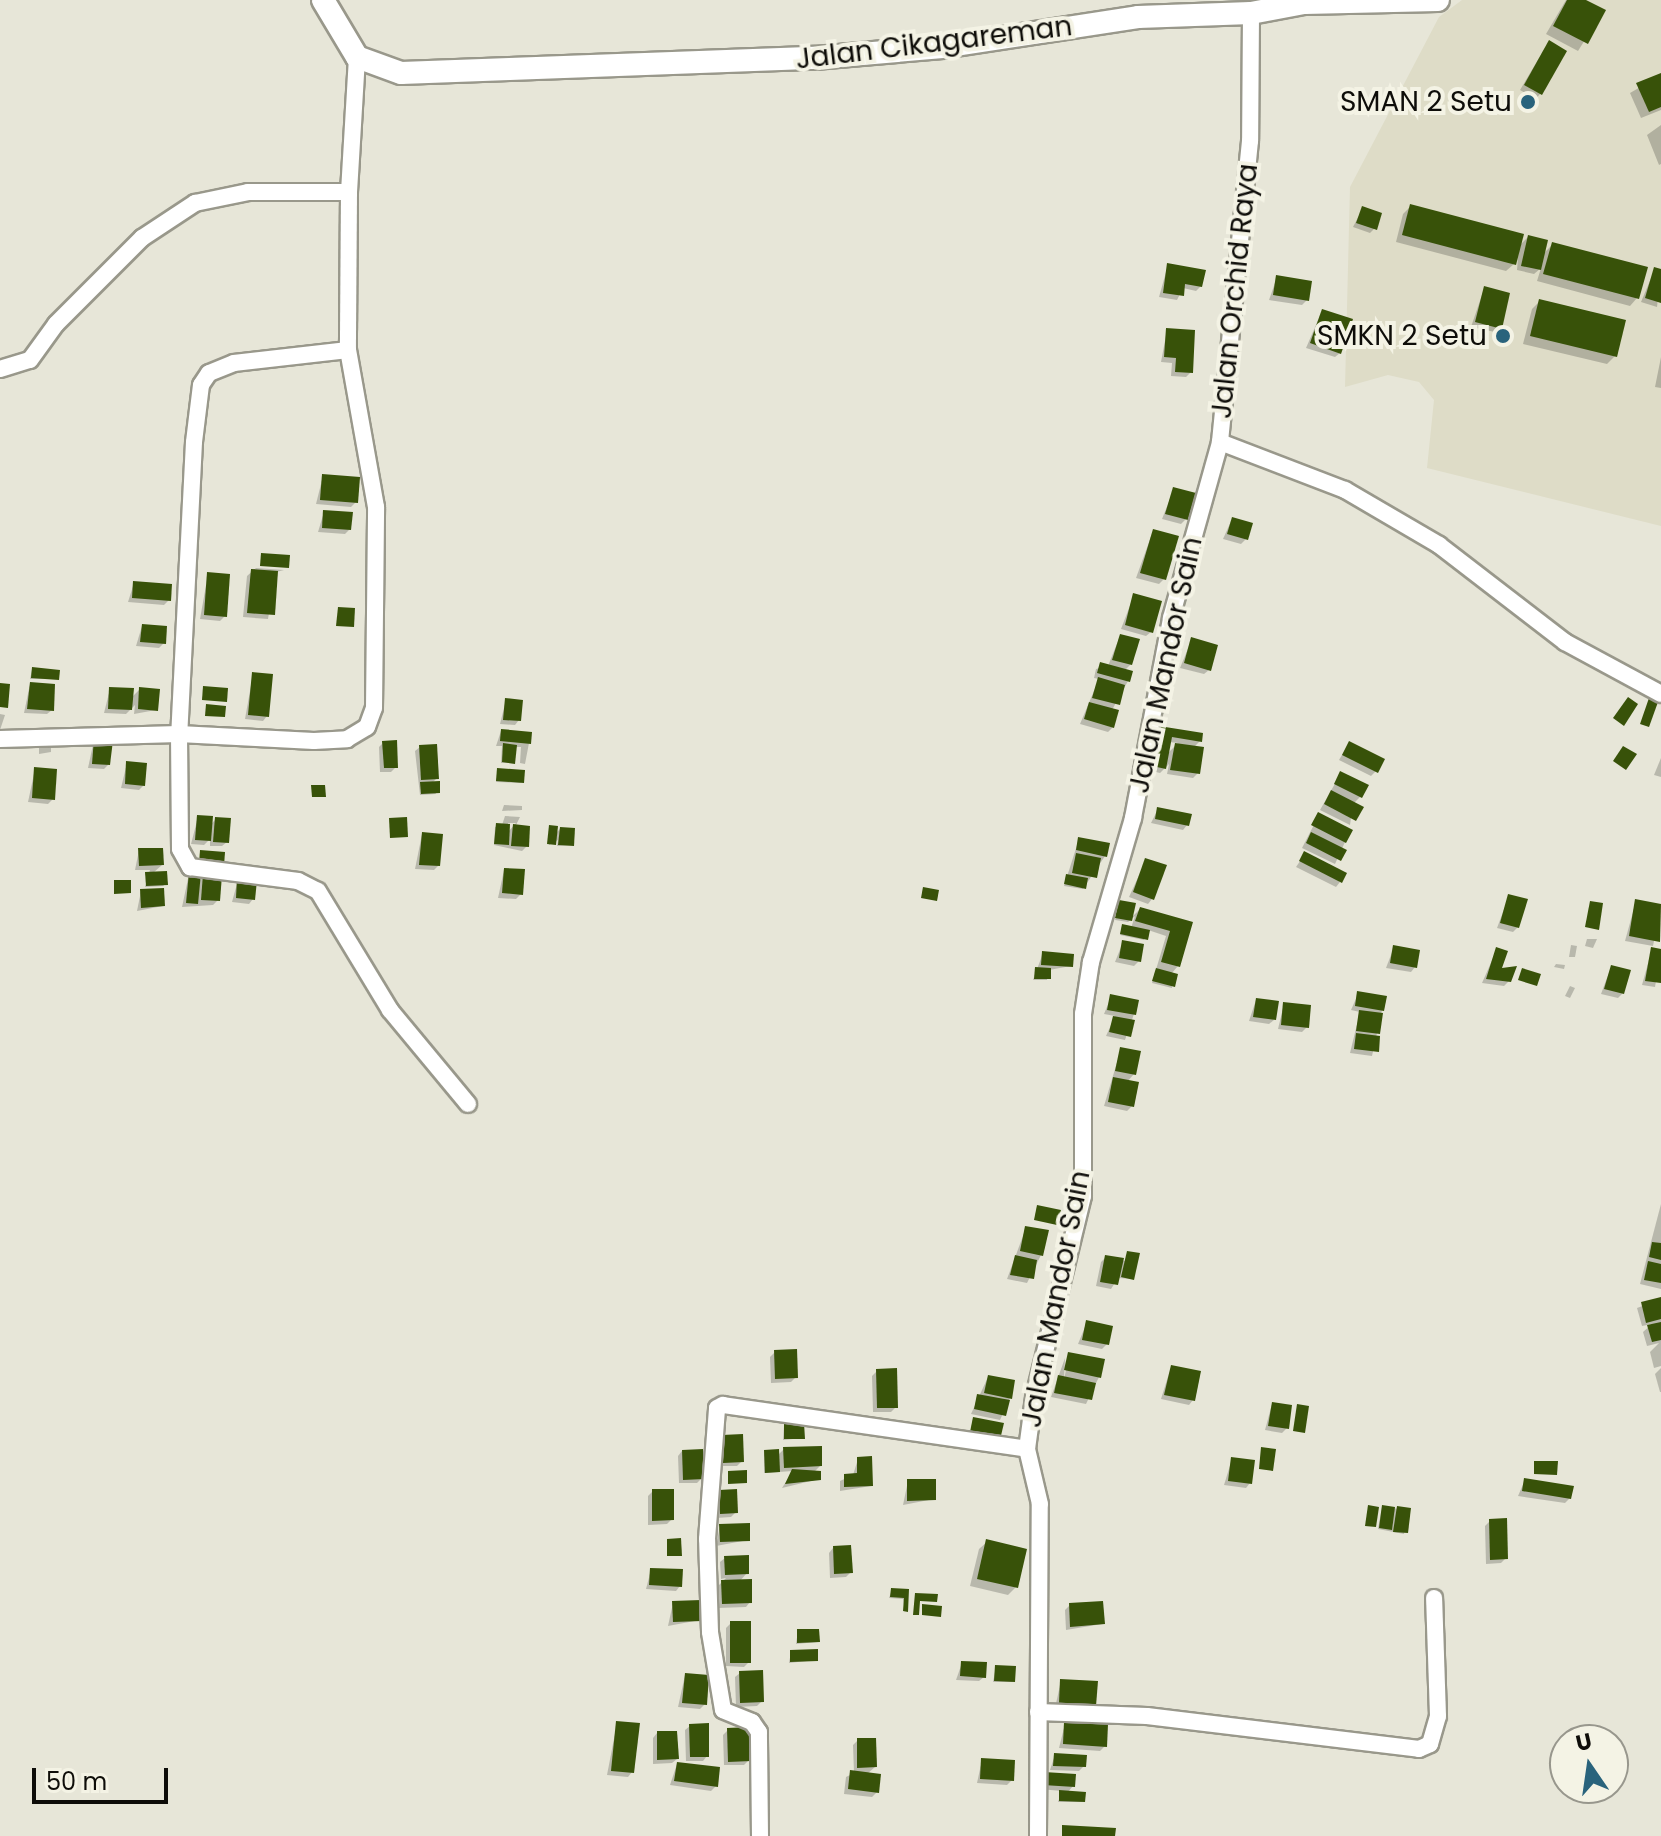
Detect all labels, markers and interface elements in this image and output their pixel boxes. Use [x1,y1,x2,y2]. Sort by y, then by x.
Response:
street label: Jalan Cikagareman [794,9,1074,77]
place label: SMAN 2 Setu [1340,85,1512,119]
marker: SMAN 2 Setu [1519,93,1537,111]
street label: Jalan Orchid Raya [1205,162,1265,420]
place label: SMKN 2 Setu [1317,319,1487,353]
marker: SMKN 2 Setu [1494,327,1512,345]
street label: Jalan Mandor Sain [1122,534,1210,796]
street label: Jalan Mandor Sain [1015,1168,1097,1430]
north arrow [1549,1724,1629,1804]
text: U [1573,1725,1595,1759]
scale bar [36,1752,172,1802]
text: 50 m [46,1765,107,1798]

